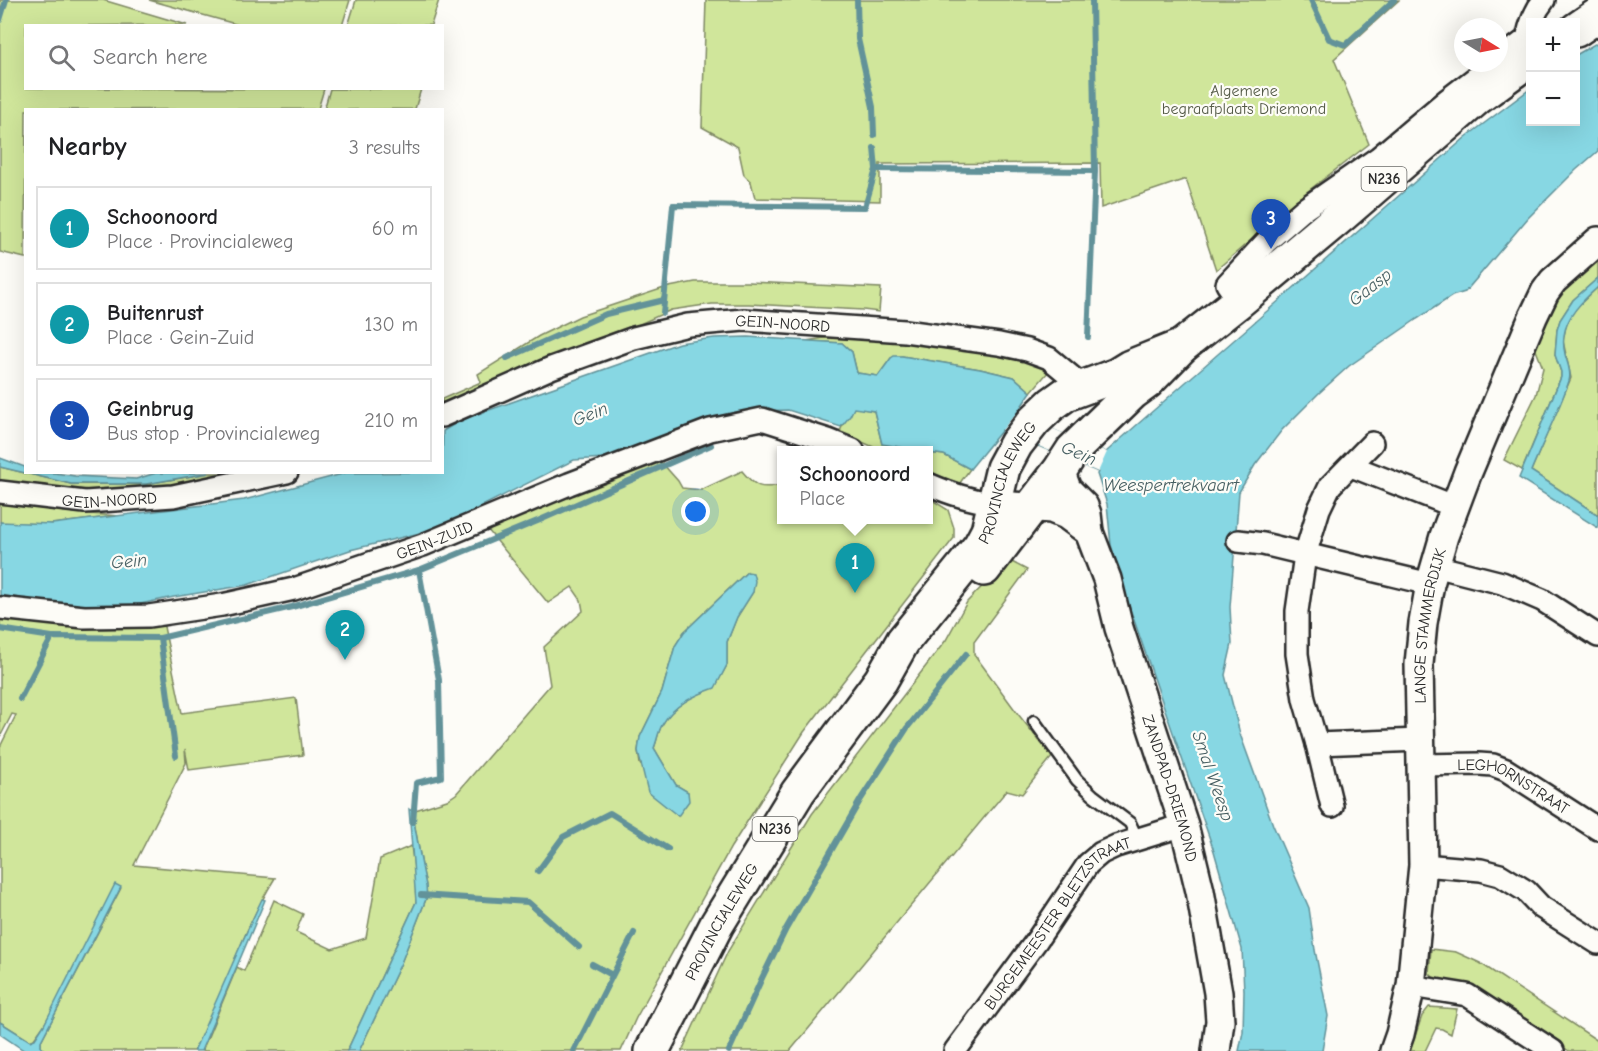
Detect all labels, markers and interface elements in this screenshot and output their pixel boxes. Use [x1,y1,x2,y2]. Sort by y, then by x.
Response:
north arrow [1454,18,1508,72]
map controls [1526,18,1580,126]
button: + [1526,18,1580,72]
search box [24,24,444,90]
icon: search [45,41,78,74]
text: Search here [93,44,208,70]
button: − [1526,72,1580,126]
park label: Algemene begraafplaats Driemond [1162,82,1326,118]
text: Nearby [48,132,127,162]
text: 3 results [349,136,420,159]
road number: N236 [1362,167,1406,191]
pin: 3 [1252,200,1290,249]
text: Schoonoord [107,204,218,230]
text: 1 [66,217,73,240]
text: 60 m [372,217,418,240]
text: Place · Provincialeweg [107,230,294,253]
water label: Gaasp [1345,264,1396,311]
text: Buitenrust [107,300,203,326]
street label: GEIN-NOORD [735,312,831,336]
text: 2 [65,313,74,336]
text: 130 m [365,313,418,336]
text: Place · Gein-Zuid [107,326,254,349]
text: Geinbrug [107,396,195,422]
water label: Gein [570,398,611,431]
text: 3 [65,409,74,432]
text: 210 m [364,409,418,432]
street label: PROVINCIALEWEG [975,418,1040,547]
text: Bus stop · Provincialeweg [107,422,320,445]
water label: Gein [1058,437,1099,470]
popup [777,446,933,524]
text: Schoonoord [799,461,911,487]
water label: Weespertrekvaart [1103,475,1240,496]
text: Place [799,487,845,510]
street label: GEIN-NOORD [61,489,157,512]
your location [681,497,710,526]
street label: GEIN-ZUID [394,517,476,563]
pin: 1 [836,544,874,593]
street label: LANGE STAMMERDIJK [1411,546,1450,704]
water label: Gein [110,549,148,574]
pin: 2 [326,610,364,660]
street label: ZANDPAD-DRIEMOND [1138,713,1201,864]
water label: Smal Weesp [1187,728,1238,824]
street label: LEGHORNSTRAAT [1457,756,1573,819]
road number: N236 [752,817,798,841]
street label: BURGEMEESTER BLETZSTRAAT [981,834,1134,1013]
street label: PROVINCIALEWEG [682,860,762,983]

